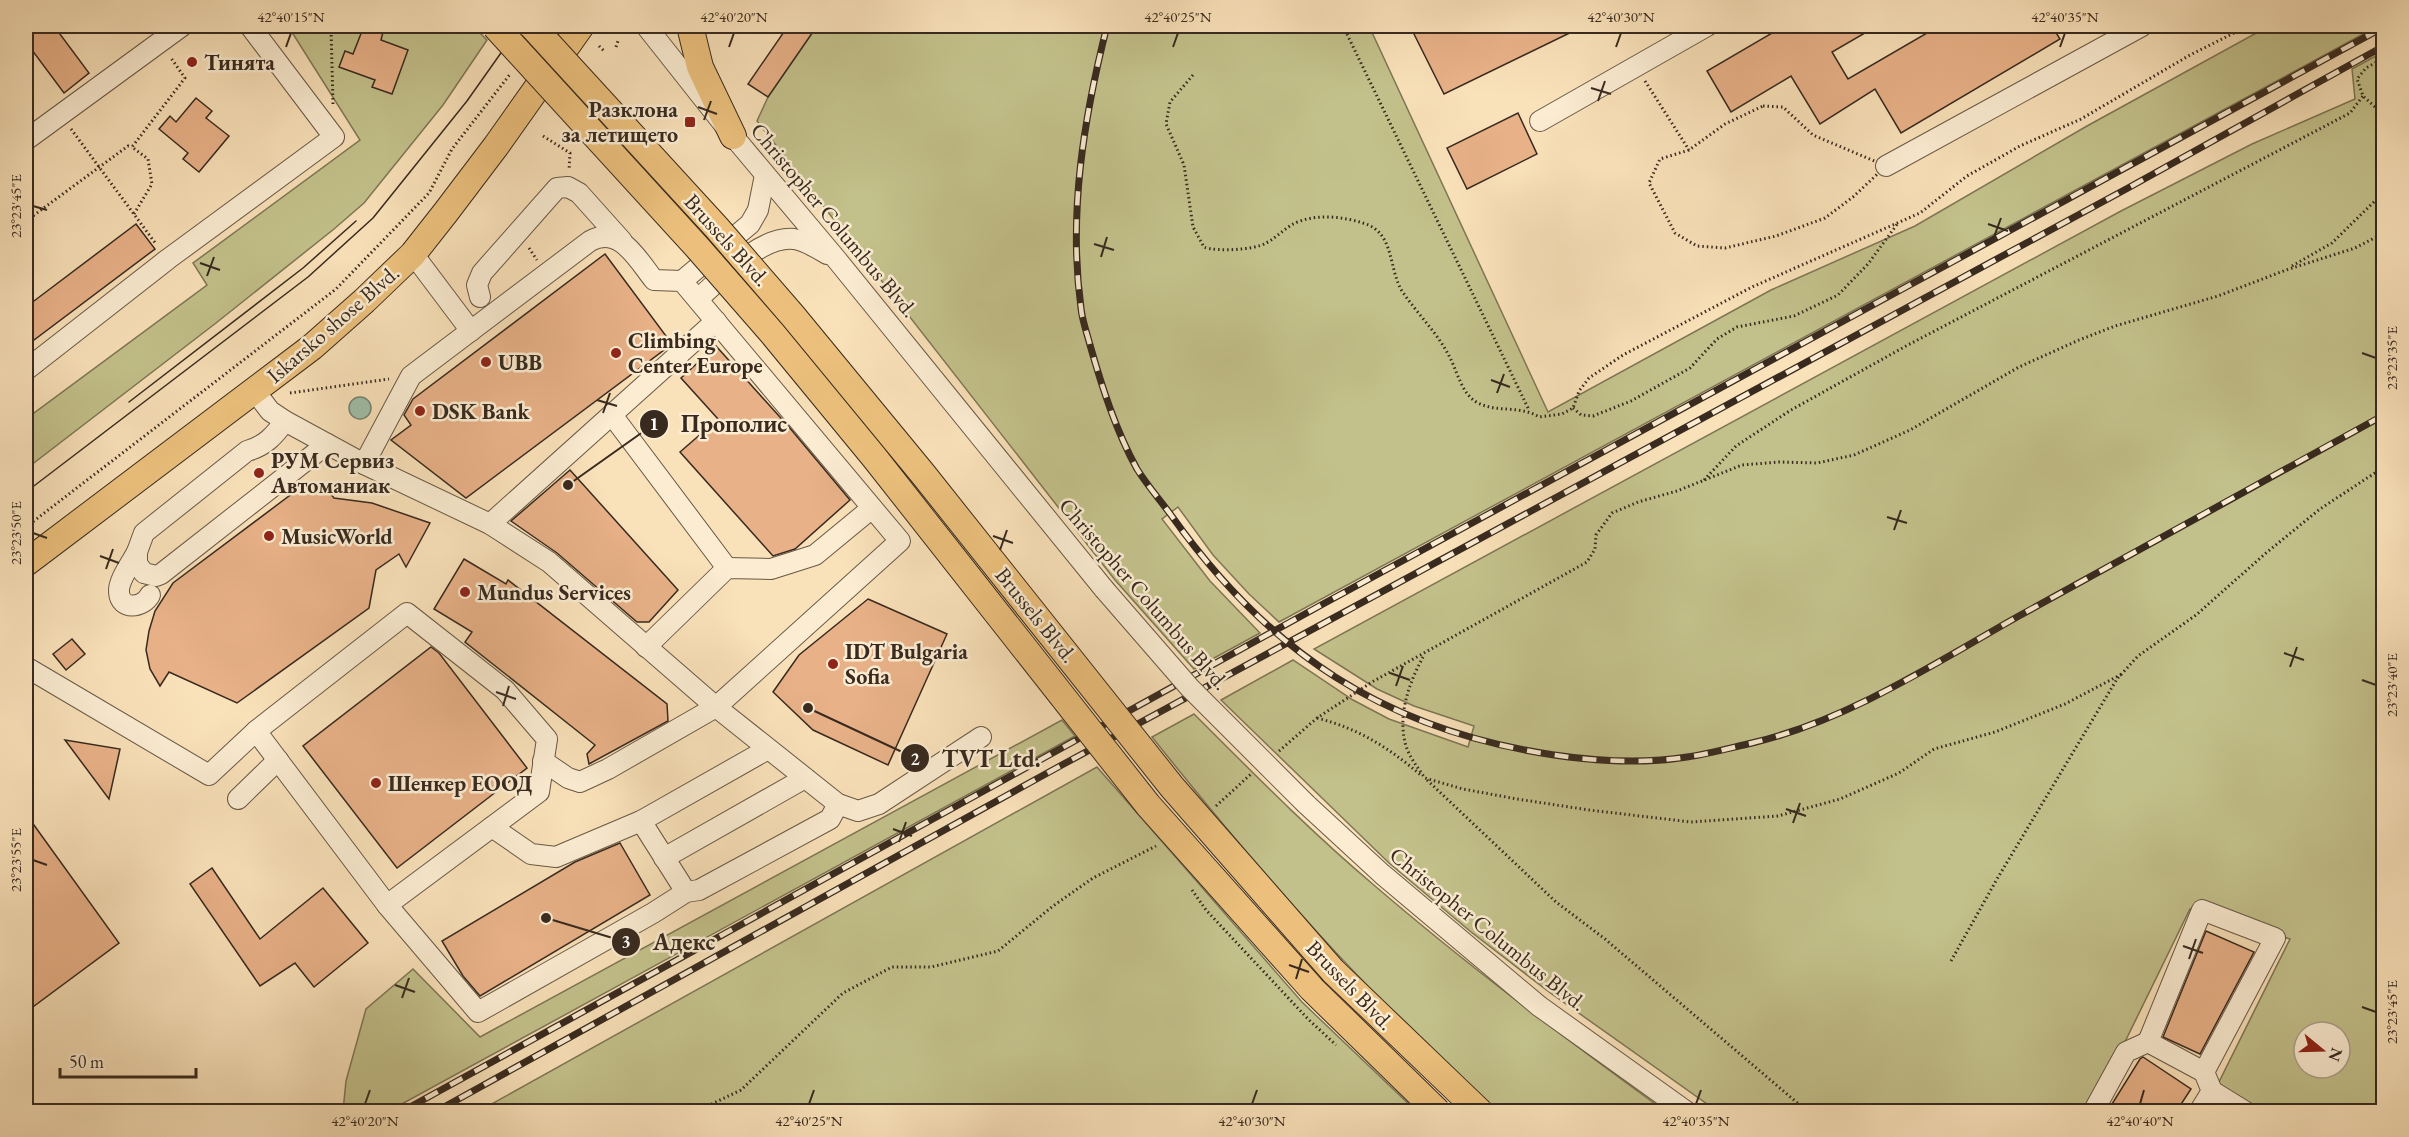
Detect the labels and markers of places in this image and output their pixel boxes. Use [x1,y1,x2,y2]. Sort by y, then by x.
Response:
place label: Тинята [204,48,275,77]
marker: Тинята [185,55,199,69]
place label: Разклона за летището [561,95,678,149]
marker: Разклона за летището [683,115,697,129]
place label: Climbing Center Europe [628,326,763,380]
marker: Climbing Center Europe [609,346,623,360]
place label: UBB [498,348,542,377]
marker: UBB [479,355,493,369]
place label: DSK Bank [432,397,531,426]
callout: Прополис [639,403,800,445]
marker: DSK Bank [413,404,427,418]
place label: РУМ Сервиз Автоманиак [270,446,394,500]
marker: РУМ Сервиз Автоманиак [252,466,266,480]
place label: MusicWorld [281,522,393,551]
marker: MusicWorld [262,529,276,543]
place label: Mundus Services [477,578,631,607]
marker: Mundus Services [458,585,472,599]
place label: IDT Bulgaria Sofia [845,637,968,691]
marker: IDT Bulgaria Sofia [826,657,840,671]
callout: TVT Ltd. [900,737,1053,779]
place label: Шенкер ЕООД [388,769,532,798]
marker: Шенкер ЕООД [369,776,383,790]
callout: Адекс [611,921,727,963]

